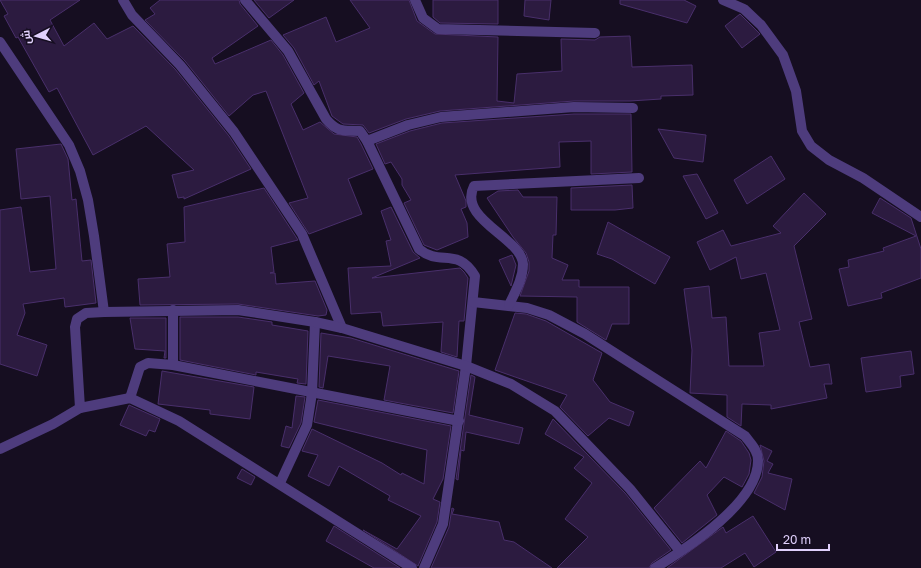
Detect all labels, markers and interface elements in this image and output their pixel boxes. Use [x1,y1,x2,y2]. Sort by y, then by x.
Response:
north arrow [16,16,56,56]
text: ش [18,29,34,45]
scale bar [777,526,829,552]
text: 20 m [783,532,811,547]

